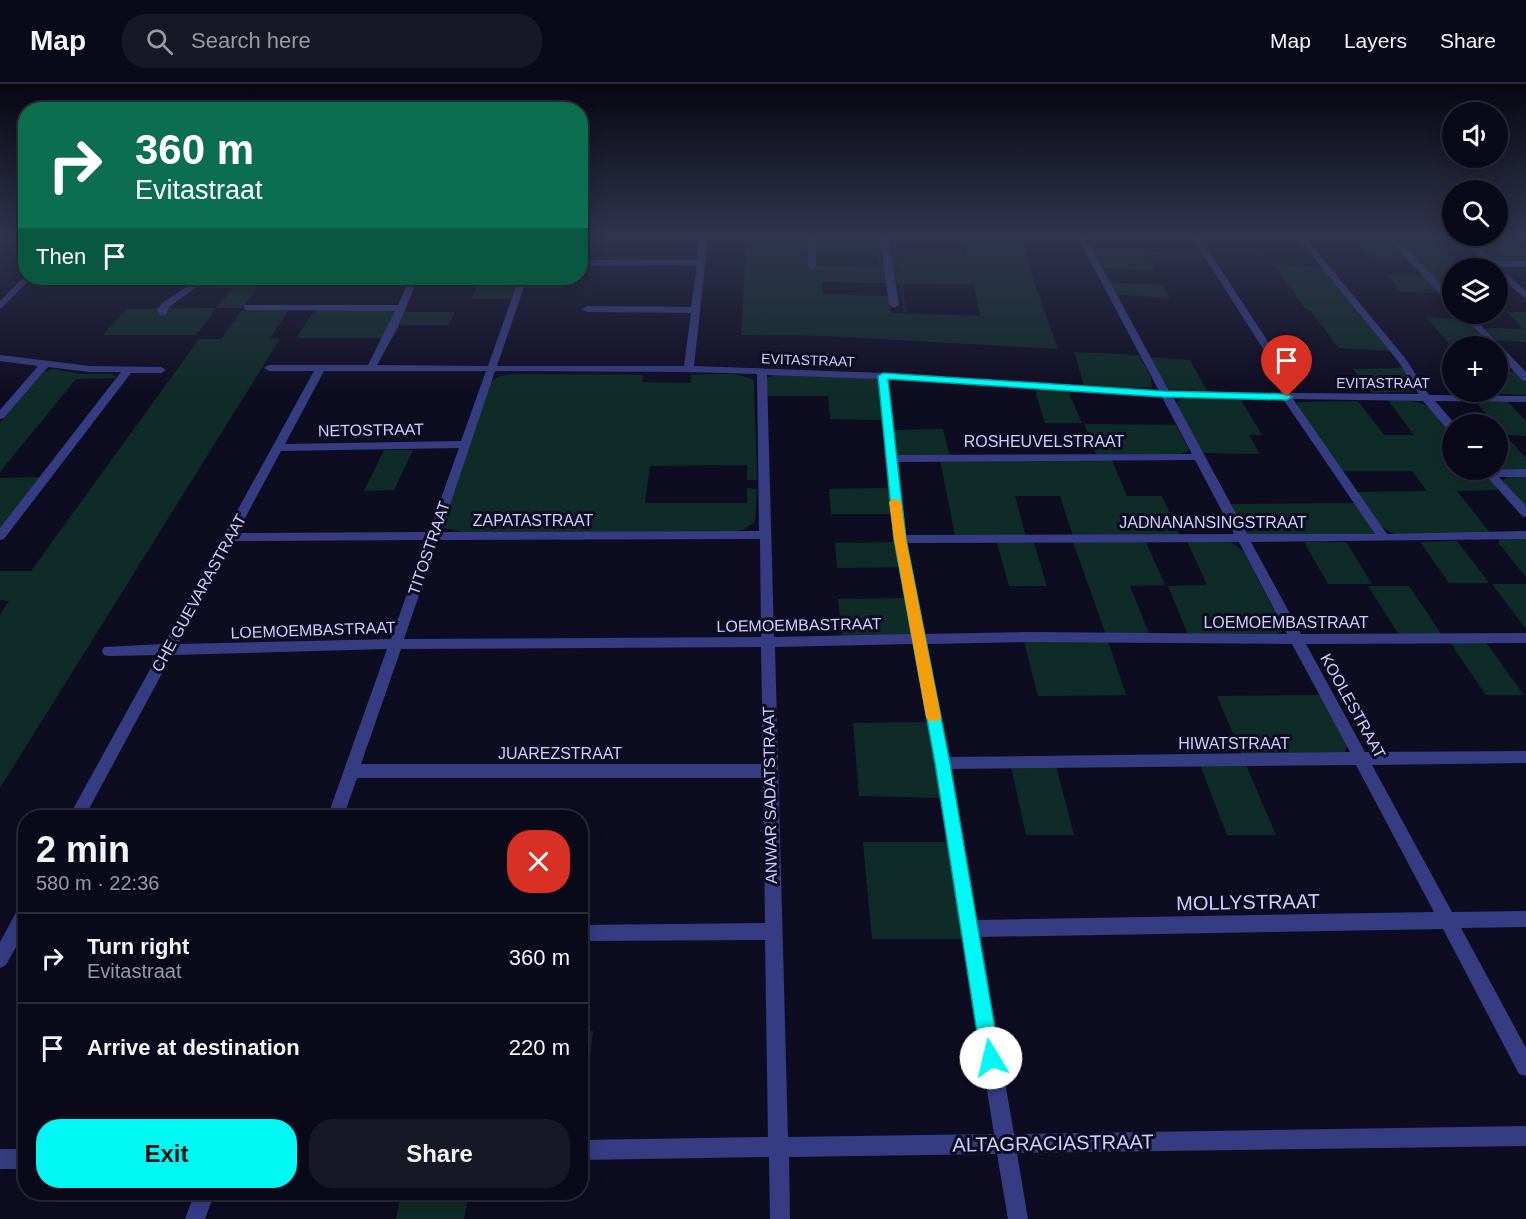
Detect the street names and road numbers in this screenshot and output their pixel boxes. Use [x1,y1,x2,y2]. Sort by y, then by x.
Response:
street label: EVITASTRAAT [761,350,855,370]
street label: EVITASTRAAT [1336,375,1430,391]
street label: NETOSTRAAT [318,421,424,439]
street label: ROSHEUVELSTRAAT [964,433,1125,450]
street label: TITOSTRAAT [405,499,453,597]
street label: CHE GUEVARASTRAAT [149,511,249,675]
street label: ZAPATASTRAAT [473,512,594,529]
street label: JADNANANSINGSTRAAT [1119,514,1307,531]
street label: LOEMOEMBASTRAAT [1203,614,1369,631]
street label: LOEMOEMBASTRAAT [716,615,882,635]
street label: LOEMOEMBASTRAAT [230,619,396,641]
street label: KOOLESTRAAT [1317,651,1389,762]
street label: ANWAR SADATSTRAAT [760,706,780,884]
street label: HIWATSTRAAT [1178,735,1290,752]
street label: JUAREZSTRAAT [498,745,622,762]
street label: MOLLYSTRAAT [1176,890,1320,914]
street label: ALTAGRACIASTRAAT [952,1130,1154,1156]

